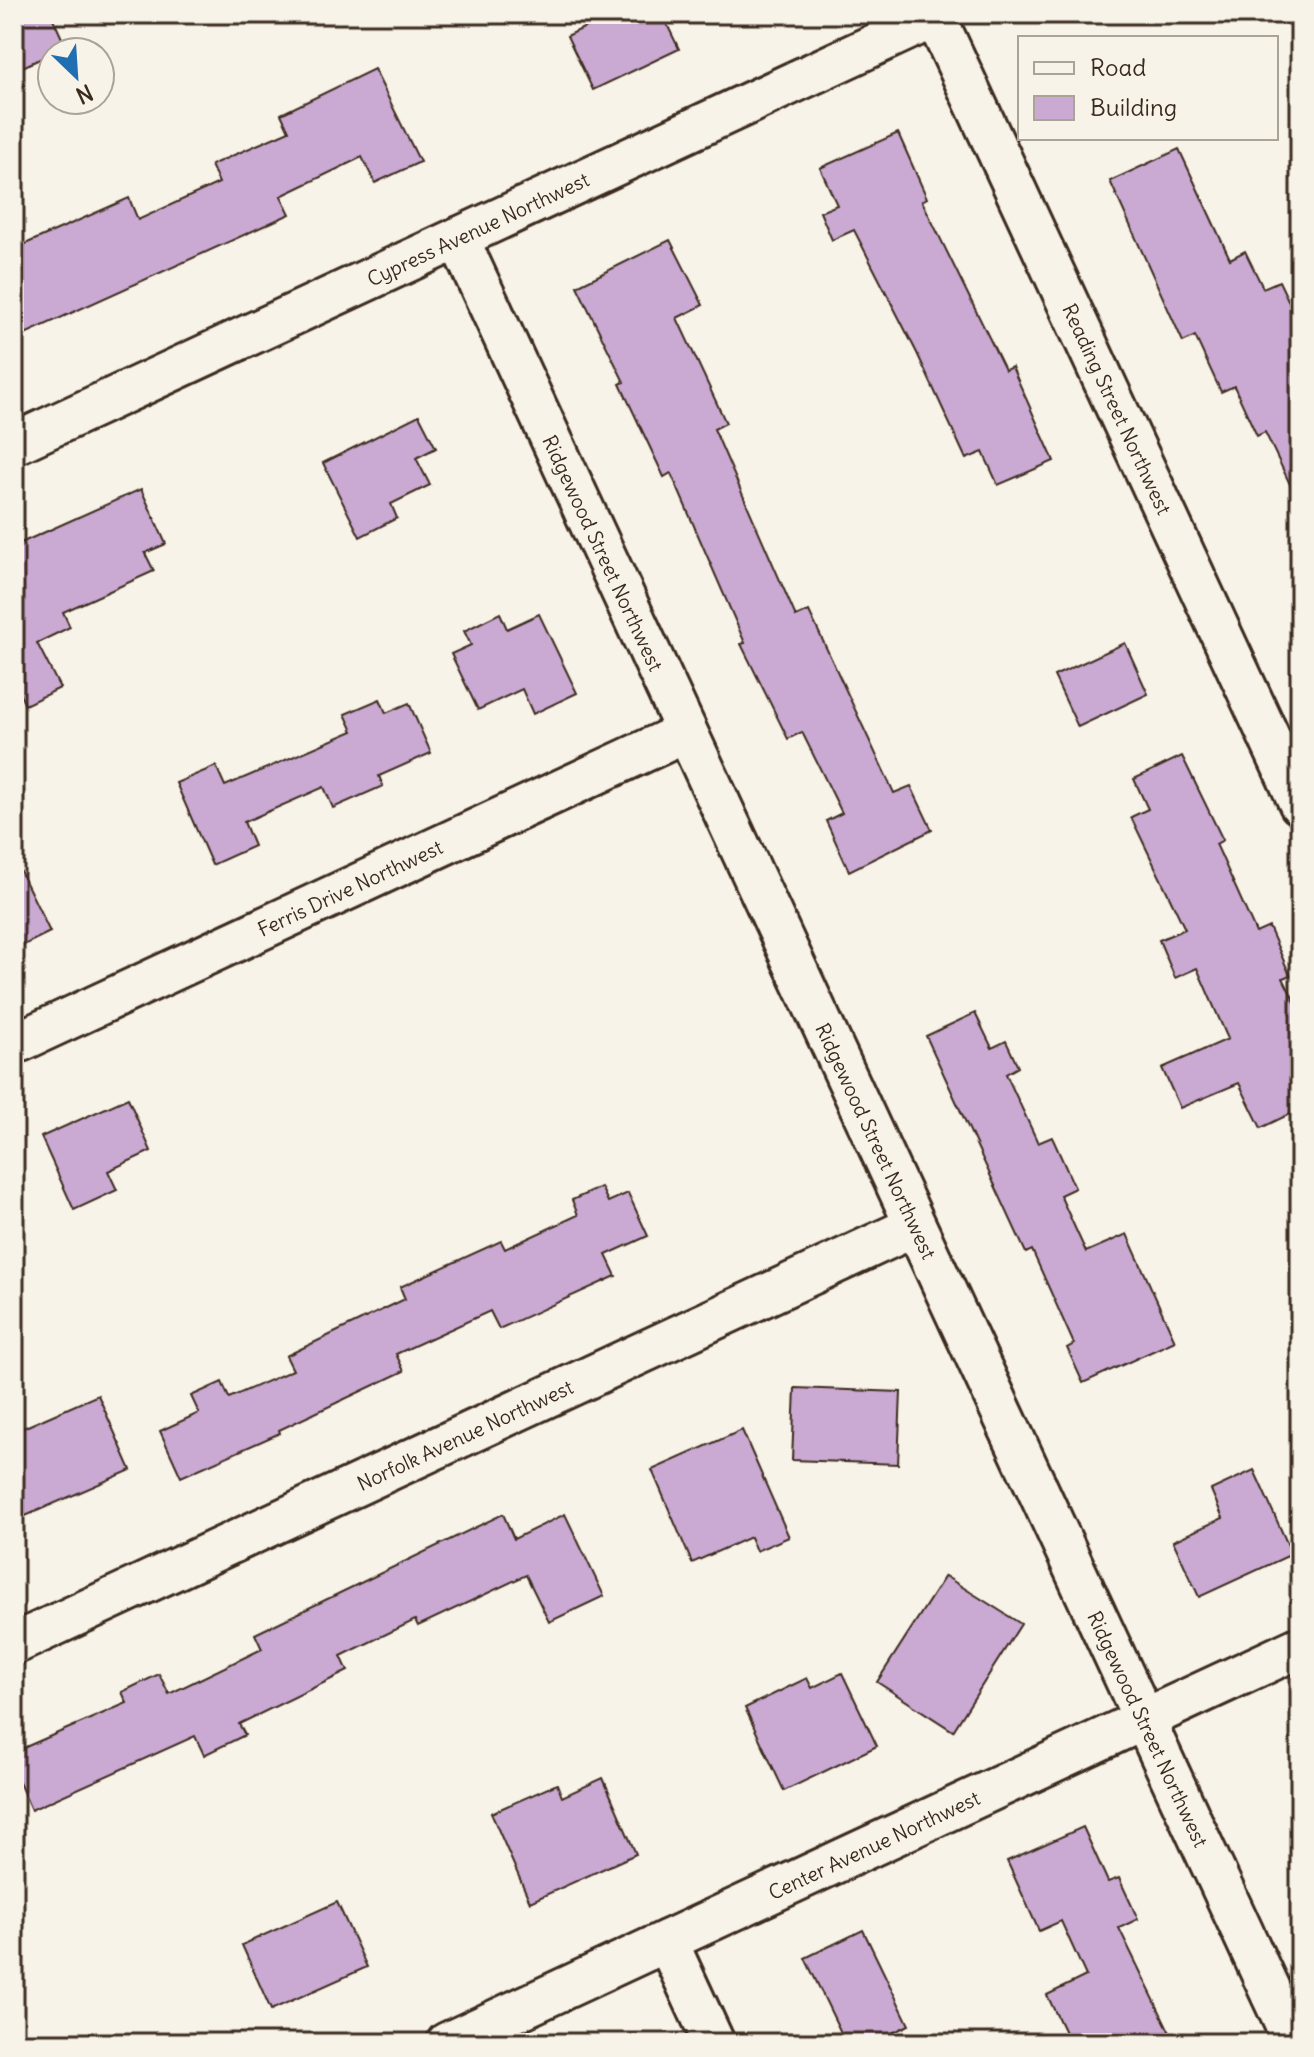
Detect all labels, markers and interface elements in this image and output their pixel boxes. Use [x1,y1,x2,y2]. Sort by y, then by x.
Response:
north arrow [36,36,116,116]
legend [1018,36,1278,140]
text: Road [1090,52,1146,82]
text: N [72,78,97,110]
text: Building [1090,92,1177,122]
street label: Cypress Avenue Northwest [363,166,593,292]
street label: Reading Street Northwest [1057,300,1177,519]
street label: Ridgewood Street Northwest [537,431,669,675]
street label: Ferris Drive Northwest [254,834,447,942]
street label: Ridgewood Street Northwest [810,1019,942,1263]
street label: Norfolk Avenue Northwest [353,1374,577,1496]
street label: Ridgewood Street Northwest [1082,1607,1214,1851]
street label: Center Avenue Northwest [764,1785,984,1905]

